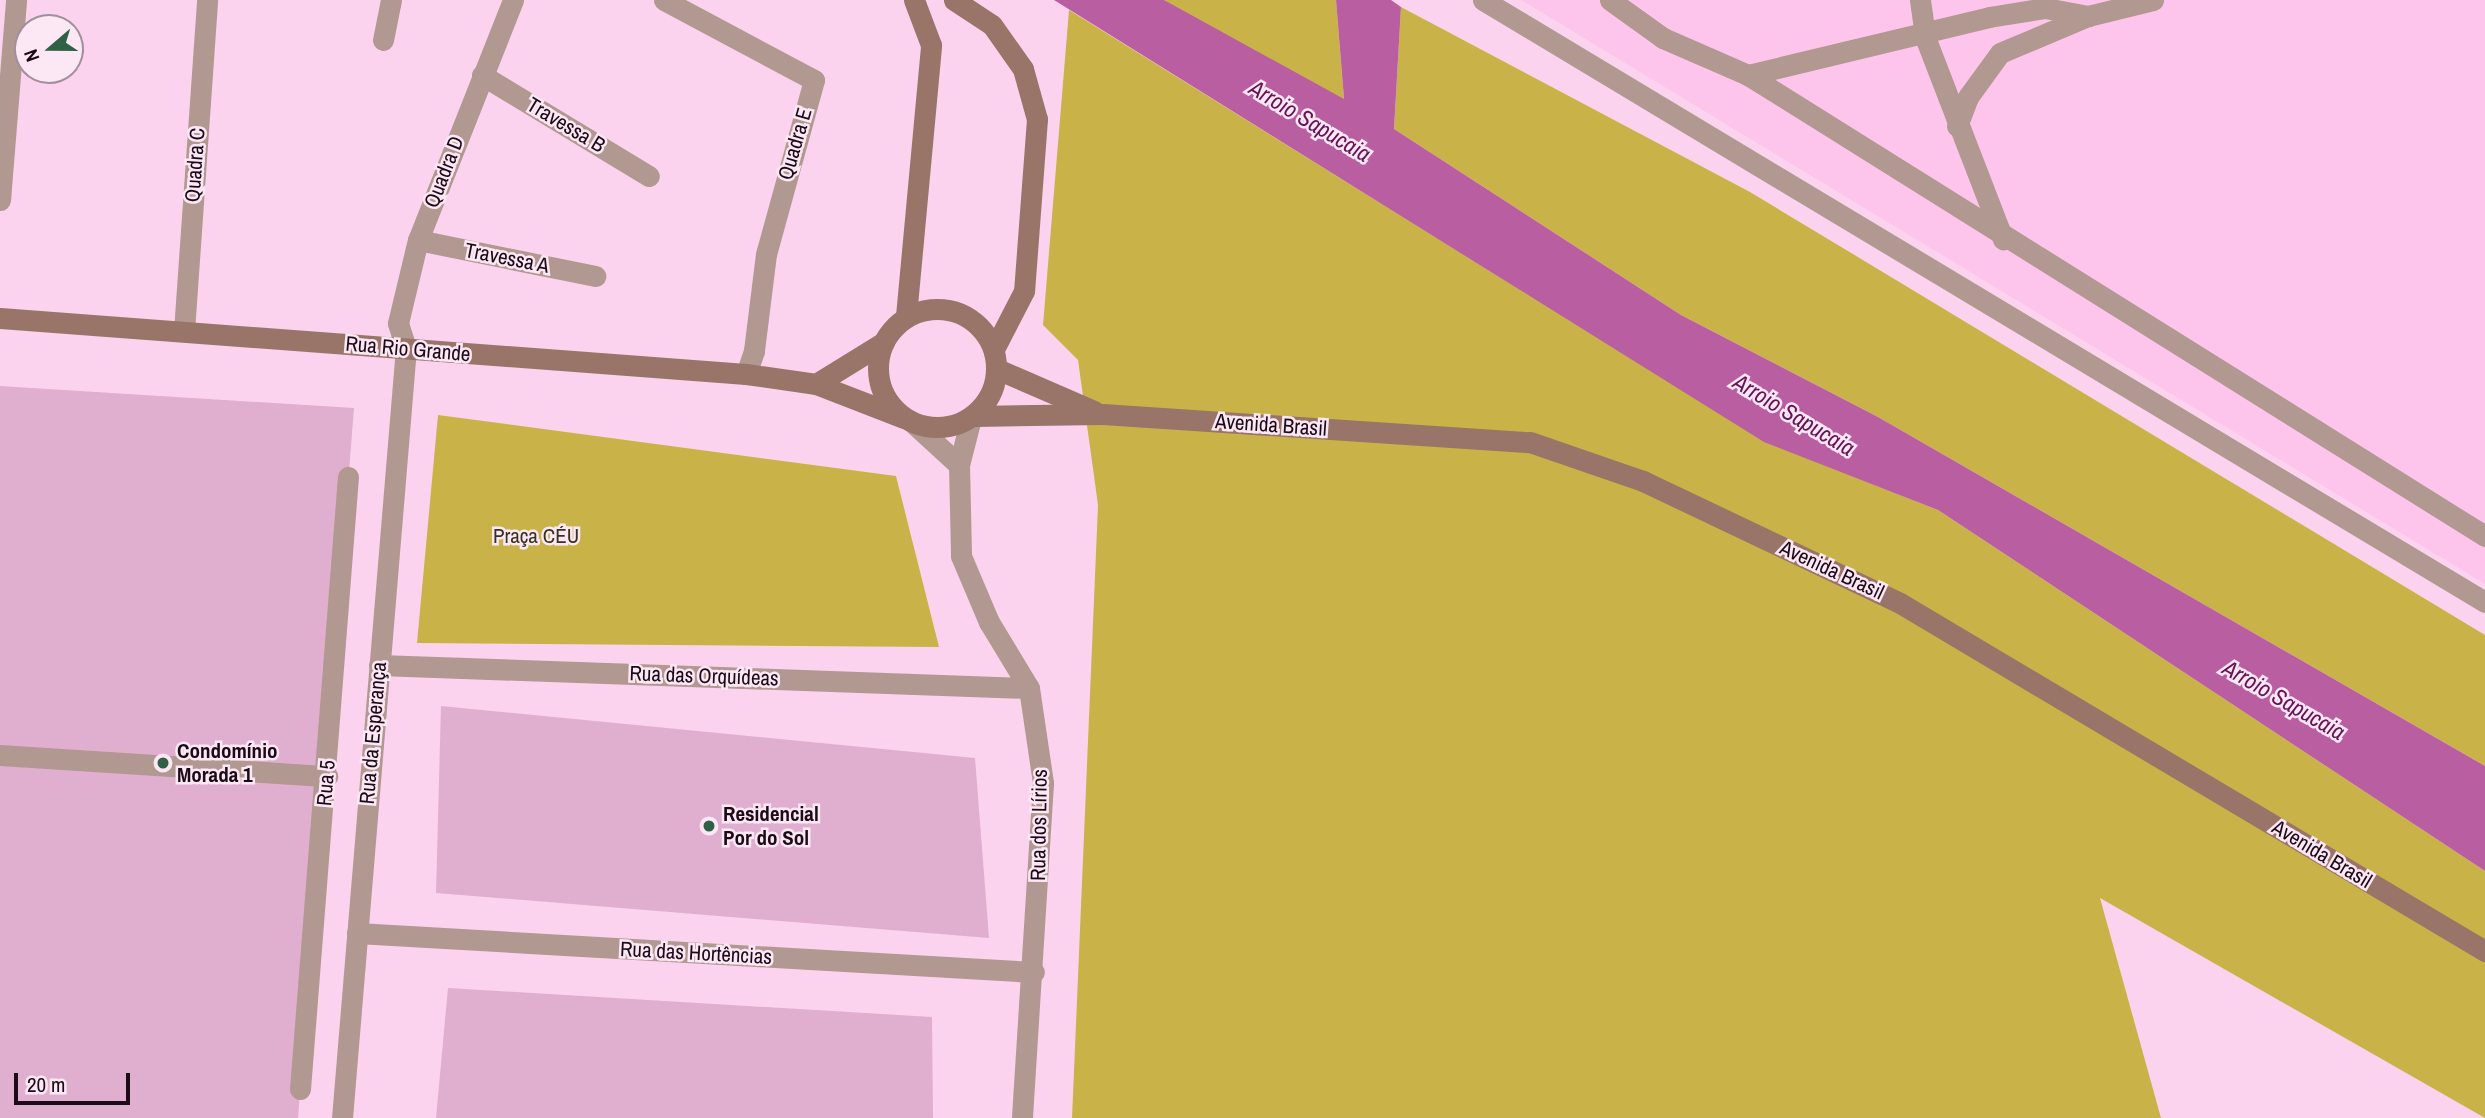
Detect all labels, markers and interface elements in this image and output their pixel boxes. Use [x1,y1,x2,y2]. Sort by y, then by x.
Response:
north arrow [14,14,84,84]
text: N [17,46,45,65]
water label: Arroio Sapucaia [1244,74,1376,168]
street label: Travessa B [522,92,610,158]
street label: Quadra E [773,105,817,183]
street label: Quadra C [180,127,210,203]
street label: Quadra D [419,133,469,211]
street label: Travessa A [462,237,552,279]
street label: Rua Rio Grande [344,331,472,367]
water label: Arroio Sapucaia [1728,368,1860,462]
street label: Avenida Brasil [1214,409,1328,441]
park label: Praça CÉU [493,523,579,549]
street label: Avenida Brasil [1776,535,1888,605]
water label: Arroio Sapucaia [2218,654,2350,746]
street label: Rua da Esperança [354,661,392,805]
street label: Rua das Orquídeas [629,661,779,691]
place label: Condomínio Morada 1 [177,738,277,788]
marker: Condomínio Morada 1 [155,755,171,771]
street label: Rua 5 [311,759,341,807]
street label: Rua dos Lírios [1025,769,1053,881]
place label: Residencial Por do Sol [723,801,819,851]
street label: Avenida Brasil [2268,814,2376,894]
marker: Residencial Por do Sol [701,818,717,834]
street label: Rua das Hortências [619,936,773,970]
scale bar [18,1058,133,1102]
text: 20 m [27,1070,65,1099]

